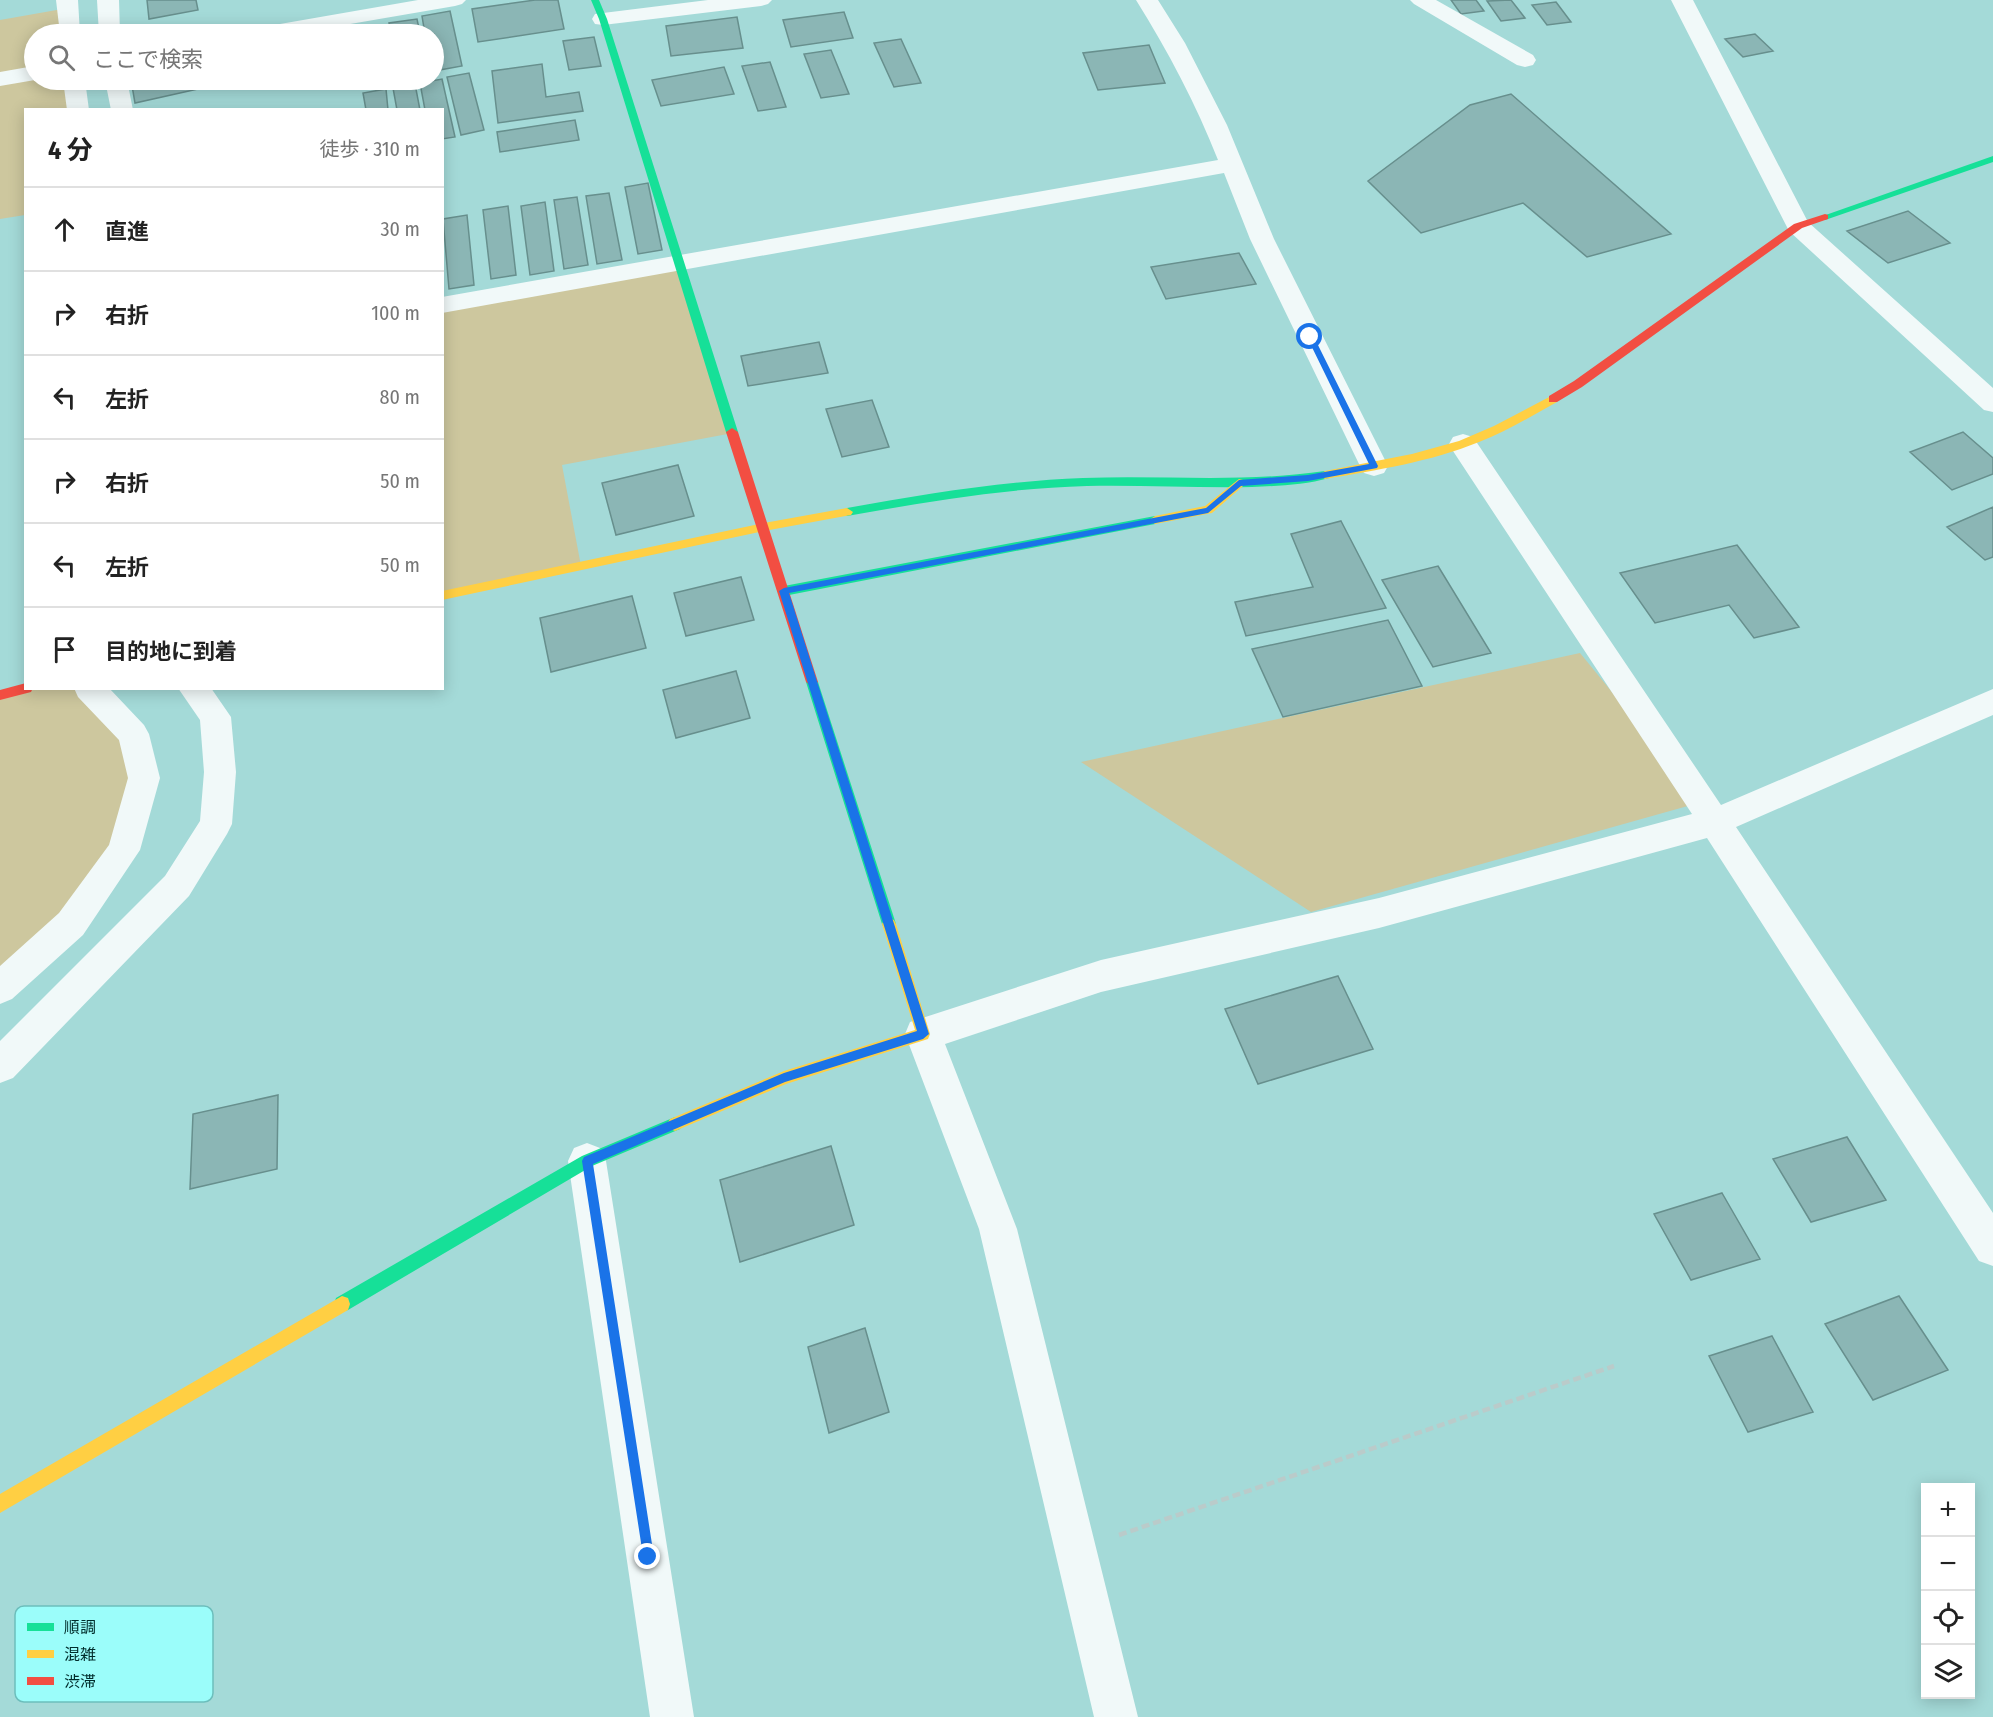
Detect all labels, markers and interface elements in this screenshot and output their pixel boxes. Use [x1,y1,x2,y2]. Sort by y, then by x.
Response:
search box [24,24,444,90]
icon: search [45,41,78,74]
text: ここで検索 [93,46,203,73]
text: 4 分 [48,135,93,166]
text: 徒歩 · 310 m [320,137,420,161]
icon: ahead [48,213,81,246]
text: 30 m [380,217,420,241]
text: 直進 [105,218,149,245]
icon: right [48,297,81,330]
text: 100 m [371,301,420,325]
text: 右折 [105,302,149,329]
route start [1296,323,1322,349]
icon: left [48,381,81,414]
text: 80 m [380,385,420,409]
text: 左折 [105,386,149,413]
icon: right [48,465,81,498]
text: 50 m [380,469,420,493]
text: 右折 [105,470,149,497]
icon: left [48,549,81,582]
text: 50 m [380,553,420,577]
text: 左折 [105,554,149,581]
icon: arrive [48,633,81,666]
text: 目的地に到着 [105,638,237,665]
map controls [1921,1483,1975,1699]
button: + [1921,1483,1975,1537]
button: − [1921,1537,1975,1591]
route end [634,1543,660,1569]
button: locate [1921,1591,1975,1645]
legend [15,1606,213,1702]
text: 順調 [64,1618,96,1637]
text: 混雑 [64,1645,96,1664]
button: layers [1921,1645,1975,1699]
text: 渋滞 [64,1672,96,1691]

